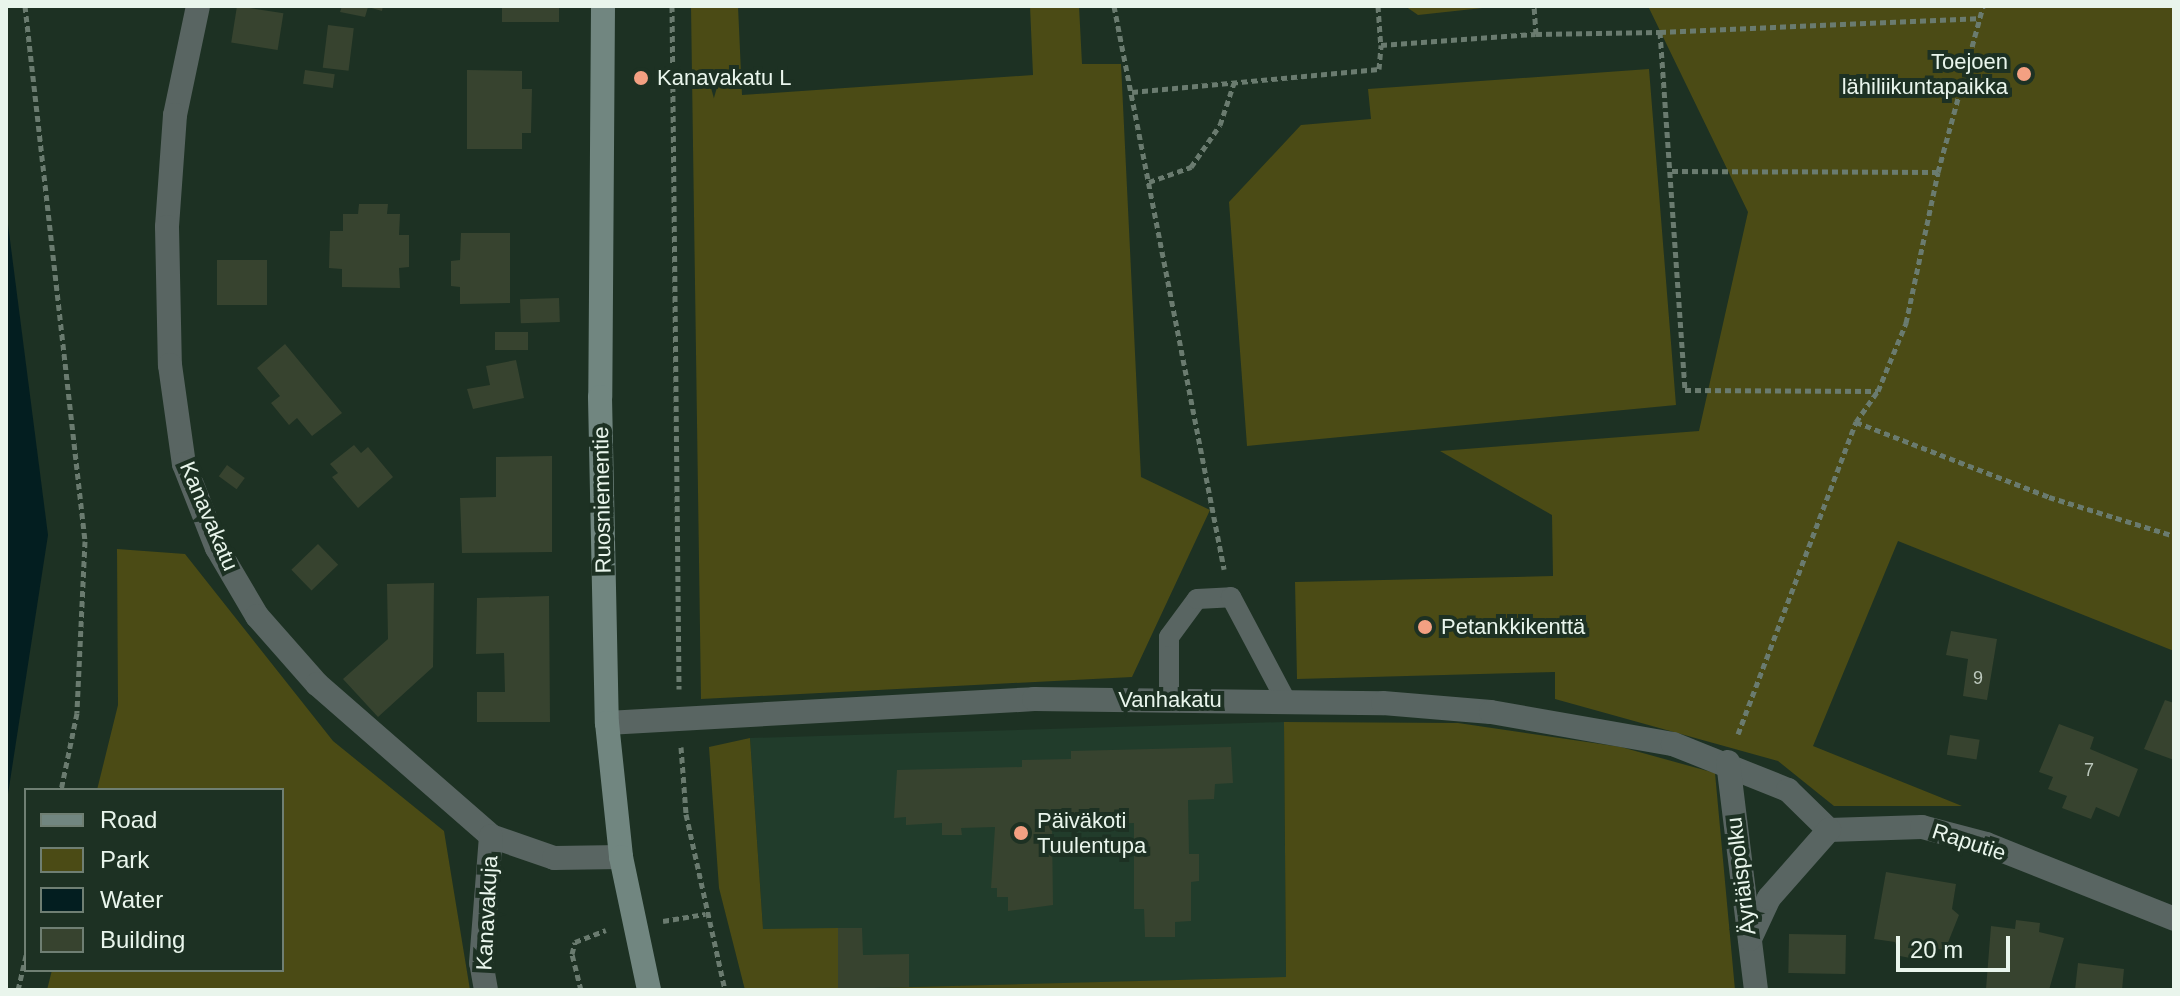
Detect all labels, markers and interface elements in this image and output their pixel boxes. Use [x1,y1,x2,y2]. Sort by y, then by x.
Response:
place label: Toejoen lähiliikuntapaikka [1842,48,2008,100]
place label: Kanavakatu L [657,65,792,91]
marker: Toejoen lähiliikuntapaikka [2015,65,2033,83]
marker: Kanavakatu L [632,69,650,87]
street label: Ruosniementie [588,426,616,574]
street label: Kanavakatu [174,457,244,575]
place label: Petankkikenttä [1441,614,1585,640]
marker: Petankkikenttä [1416,618,1434,636]
house number: 9 [1973,667,1983,689]
street label: Vanhakatu [1118,687,1222,713]
house number: 7 [2084,759,2094,781]
legend [24,788,284,972]
text: Road [100,806,157,833]
place label: Päiväkoti Tuulentupa [1037,807,1146,858]
street label: Äyriäispolku [1721,816,1761,936]
street label: Raputie [1929,818,2009,866]
marker: Päiväkoti Tuulentupa [1012,824,1030,842]
text: Park [100,846,149,873]
street label: Kanavakuja [471,855,503,971]
text: Water [100,886,163,913]
scale bar [1900,920,2014,970]
text: Building [100,926,185,953]
text: 20 m [1910,936,1963,963]

